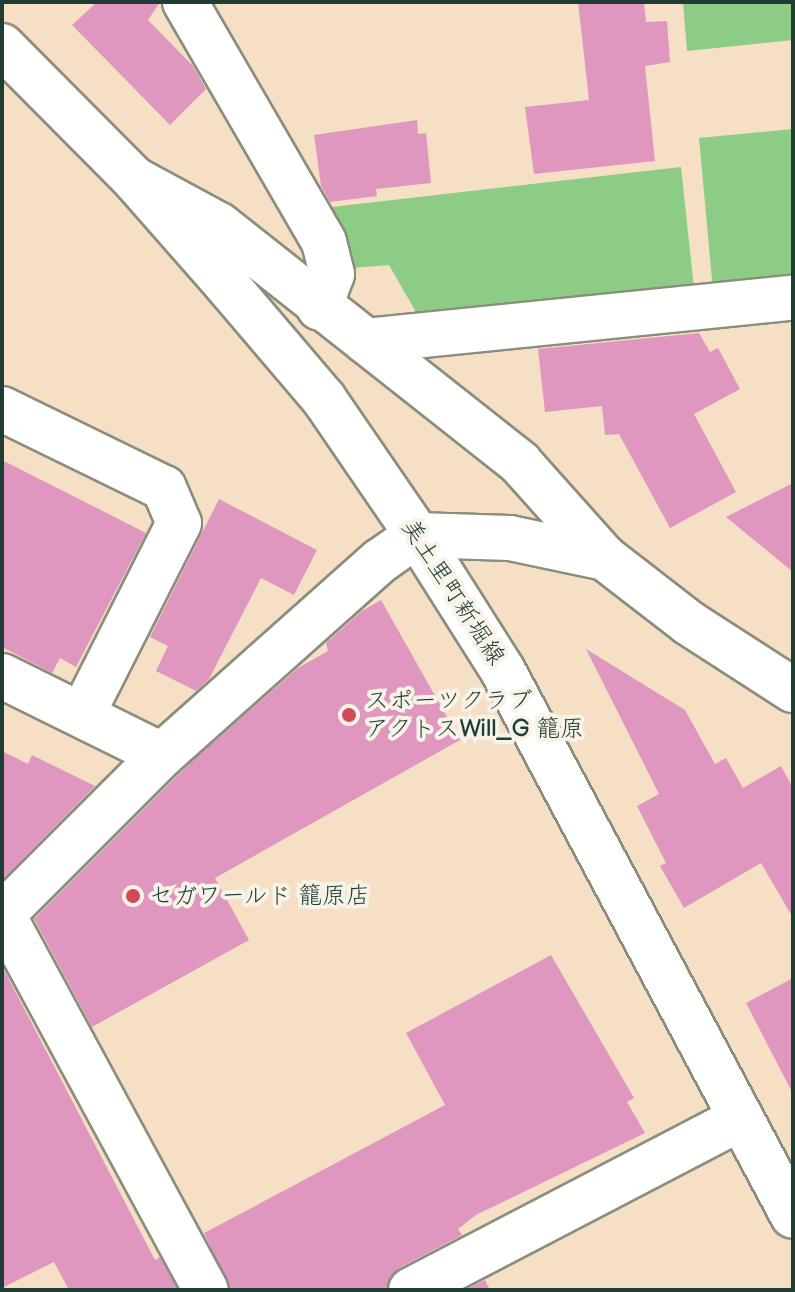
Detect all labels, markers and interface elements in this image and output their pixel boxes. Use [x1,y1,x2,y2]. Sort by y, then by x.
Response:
street label: 美土里町新堀線 [395,514,511,670]
place label: スポーツクラブ アクトスWill_G 籠原 [365,687,585,743]
marker: スポーツクラブ アクトスWill_G 籠原 [340,706,358,724]
place label: セガワールド 籠原店 [149,882,371,910]
marker: セガワールド 籠原店 [124,887,142,905]

